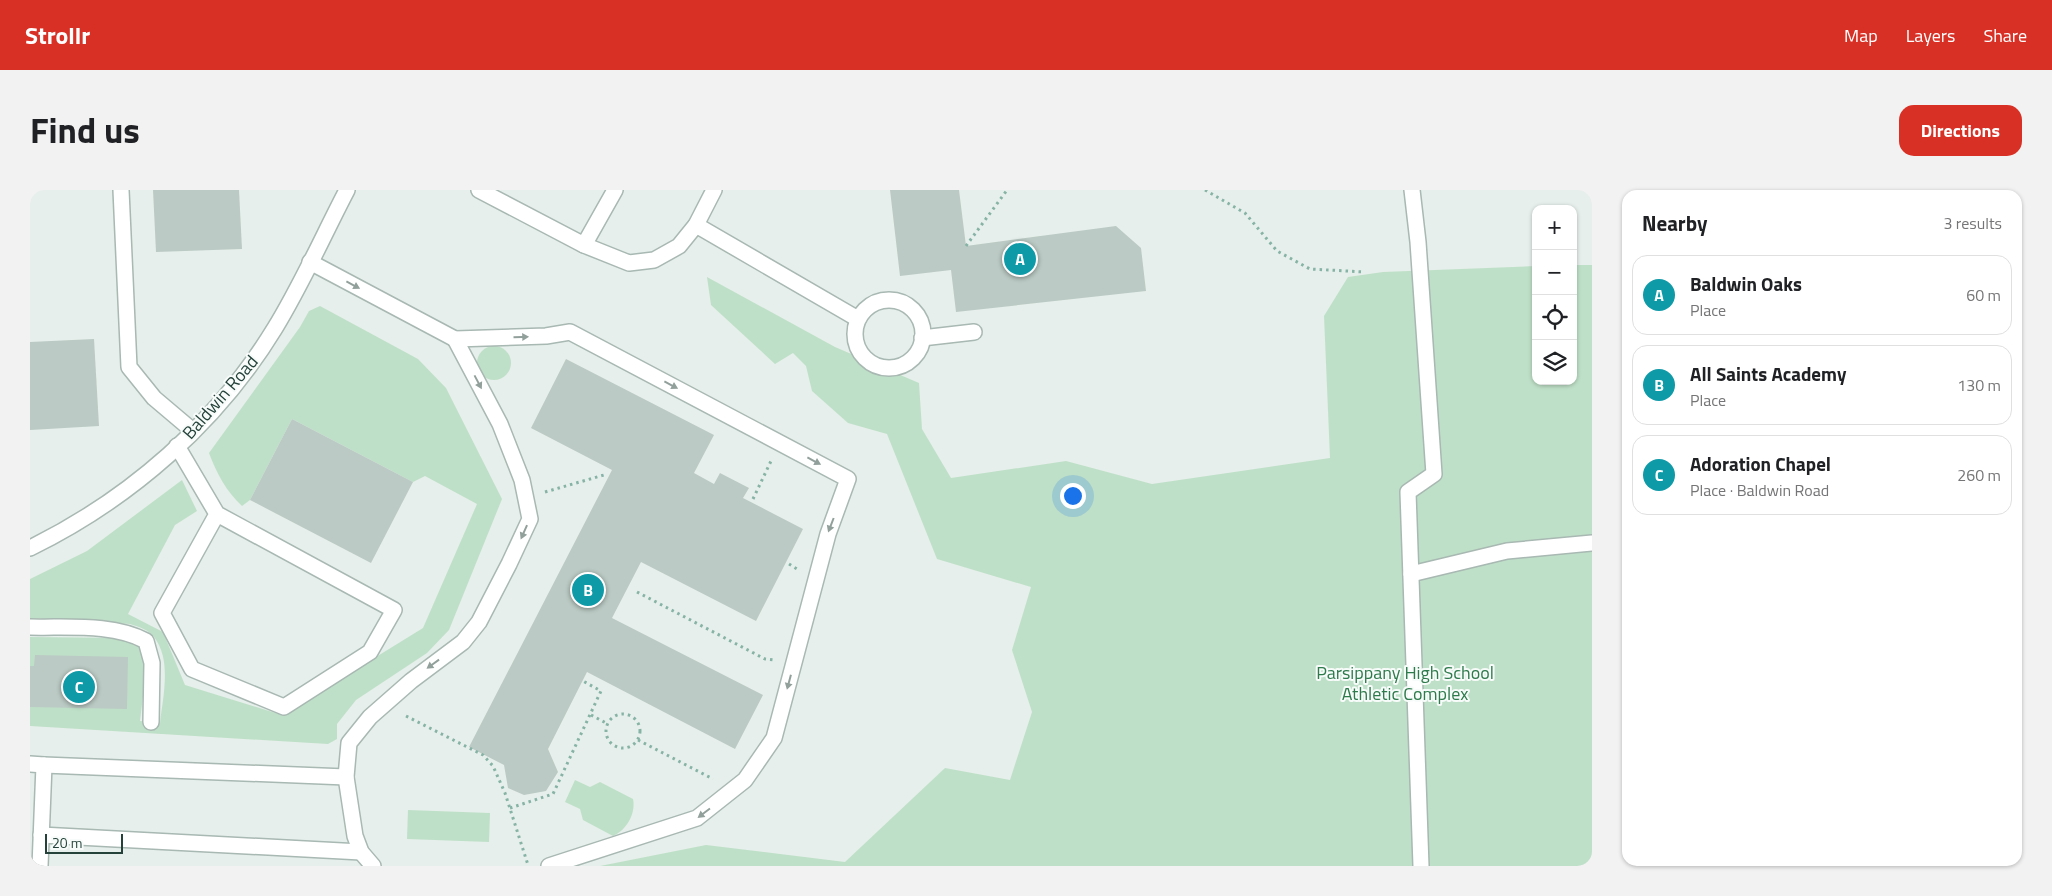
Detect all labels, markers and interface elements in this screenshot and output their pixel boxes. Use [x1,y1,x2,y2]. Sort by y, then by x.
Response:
text: Strollr [25,17,90,53]
text: Map [1844,22,1878,49]
text: Layers [1906,22,1955,49]
text: Share [1983,22,2027,49]
text: Find us [30,103,140,157]
button: Directions [1899,105,2022,156]
map controls [1532,205,1577,385]
button: + [1532,205,1577,250]
text: Nearby [1642,207,1707,239]
text: 3 results [1943,211,2002,235]
pin: A [1004,240,1036,278]
button: − [1532,250,1577,295]
text: Baldwin Oaks [1690,269,1802,298]
one-way arrow [346,281,360,289]
text: A [1654,283,1664,307]
text: 60 m [1966,283,2001,307]
button: locate [1532,295,1577,340]
text: Place [1690,298,1726,322]
one-way arrow [514,332,530,340]
button: layers [1532,340,1577,385]
street label: Baldwin Road [176,349,264,445]
text: All Saints Academy [1690,359,1846,388]
text: B [1654,373,1664,397]
text: 130 m [1957,373,2001,397]
one-way arrow [474,374,482,389]
one-way arrow [663,381,678,389]
text: Place [1690,388,1726,412]
text: Adoration Chapel [1690,449,1831,478]
one-way arrow [807,457,821,465]
text: C [1655,463,1663,487]
text: 260 m [1957,463,2001,487]
text: Place · Baldwin Road [1690,478,1829,502]
your location [1060,483,1086,509]
one-way arrow [827,518,835,533]
one-way arrow [519,525,527,539]
pin: B [572,571,604,609]
one-way arrow [426,659,440,669]
park label: Parsippany High School Athletic Complex [1316,659,1494,707]
pin: C [63,668,95,706]
one-way arrow [785,674,793,689]
one-way arrow [697,808,711,818]
scale bar [45,831,122,854]
text: 20 m [52,832,82,853]

